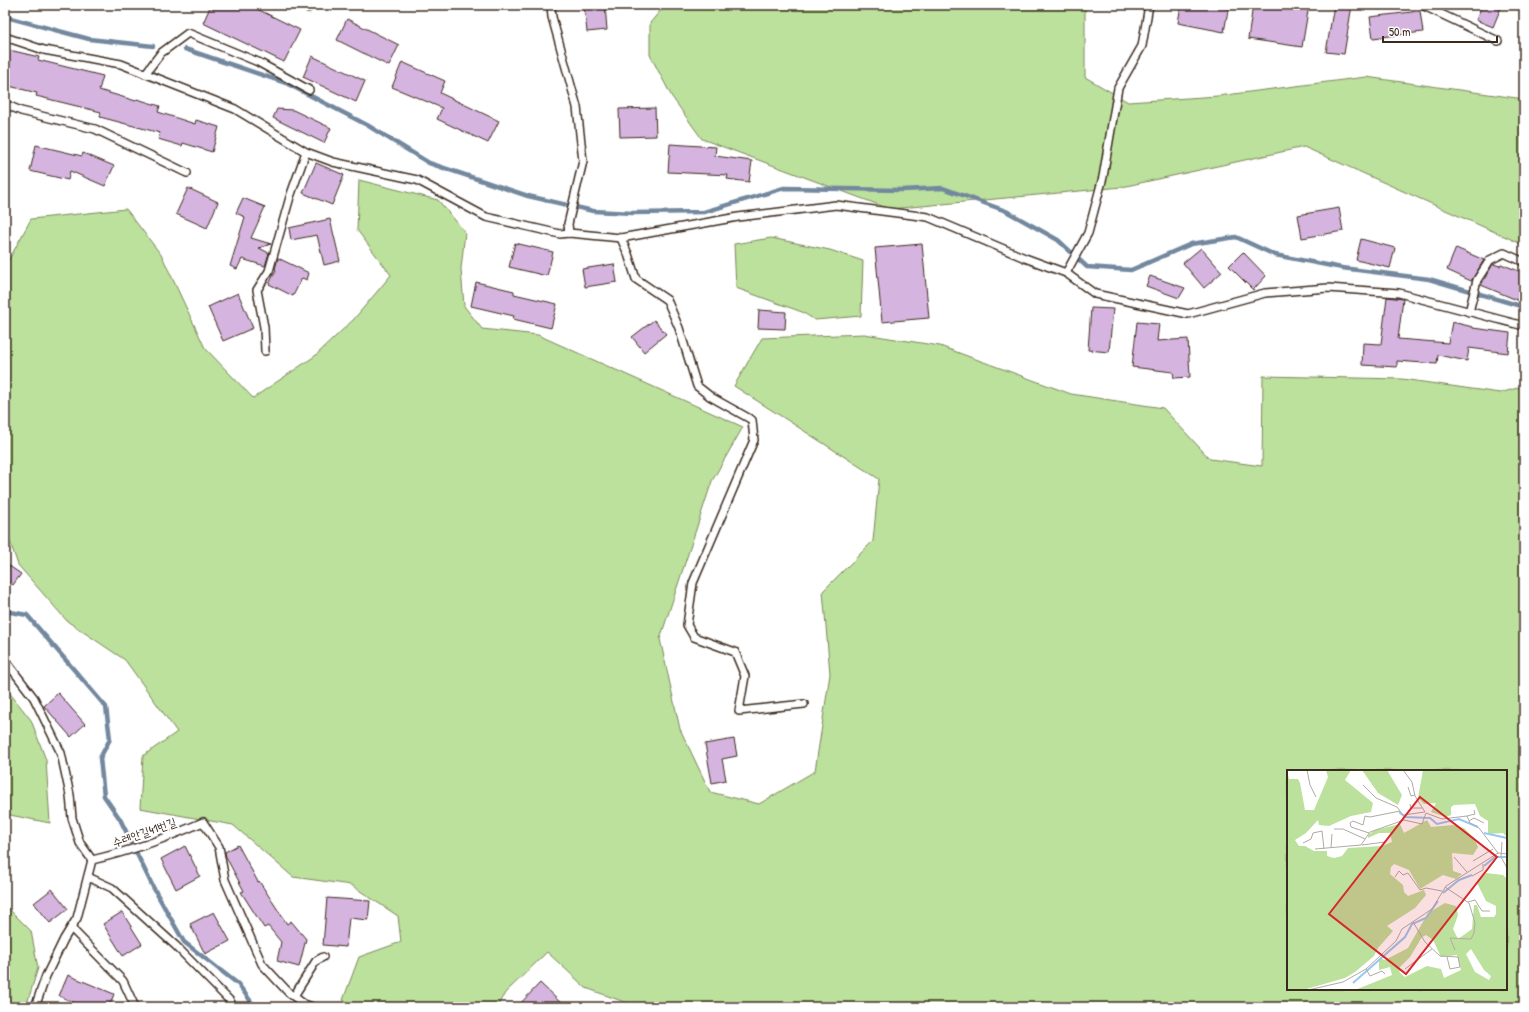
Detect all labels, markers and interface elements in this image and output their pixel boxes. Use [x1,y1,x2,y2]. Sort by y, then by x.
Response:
scale bar [1383,18,1497,44]
text: 50 m [1389,23,1410,40]
inset map [1287,770,1507,990]
street label: 수레안길41번길 [110,813,179,851]

